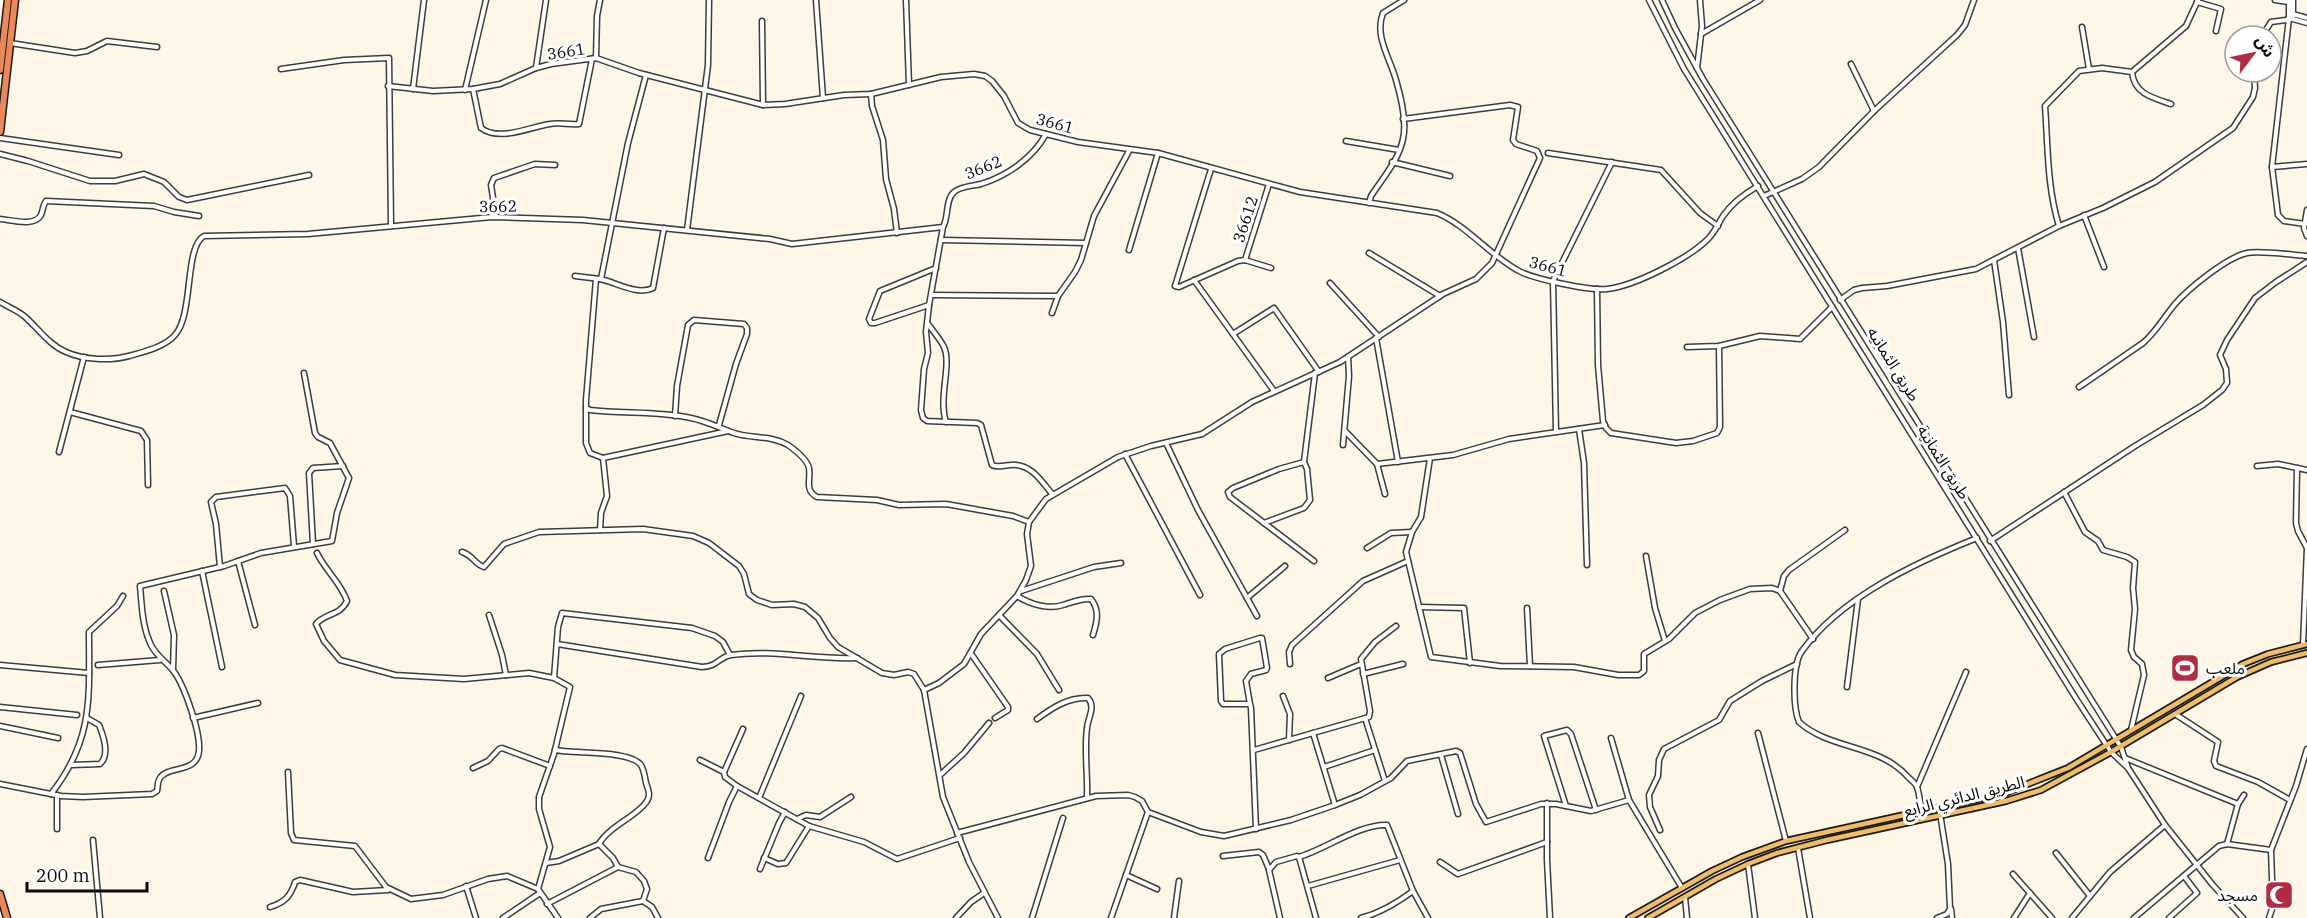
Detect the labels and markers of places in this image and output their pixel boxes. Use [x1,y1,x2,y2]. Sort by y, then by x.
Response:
sports icon: ملعب [2169,652,2201,684]
place label: ملعب [2206,658,2245,678]
mosque icon: مسجد [2263,879,2295,911]
place label: مسجد [2217,885,2258,905]

